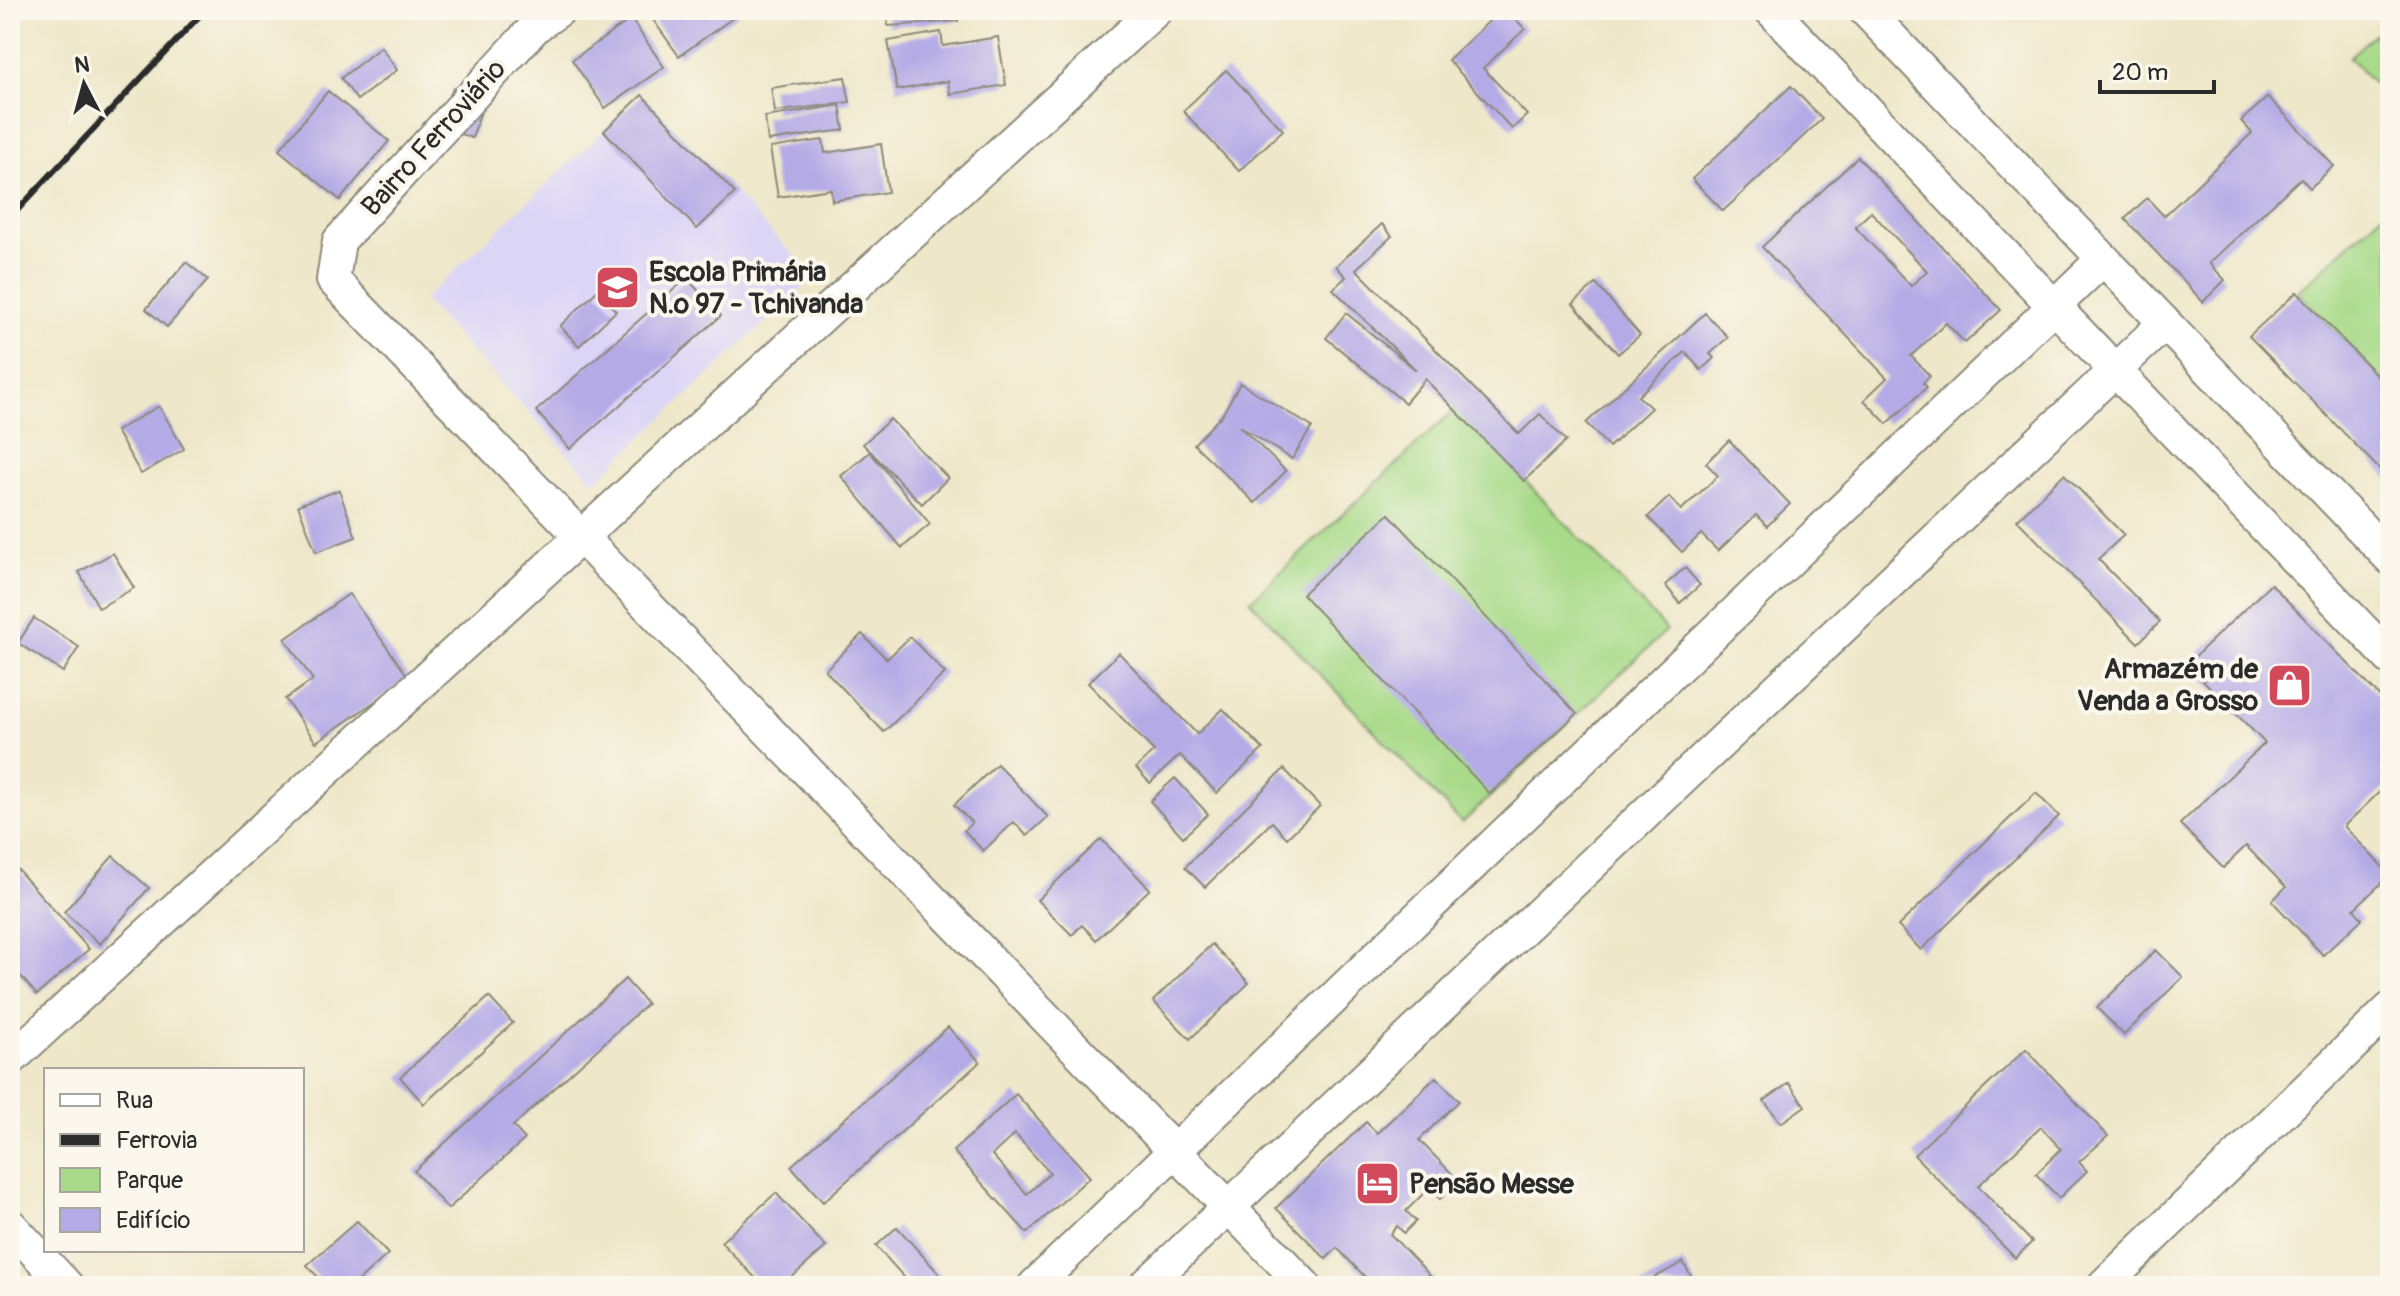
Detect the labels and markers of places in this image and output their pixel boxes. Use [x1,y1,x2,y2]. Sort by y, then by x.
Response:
place label: Escola Primária N.º 97 - Tchivanda [649,255,863,322]
school or university icon: Escola Primária N.º 97 - Tchivanda [594,264,642,312]
place label: Armazém de Venda a Grosso [2077,652,2259,719]
shop icon: Armazém de Venda a Grosso [2265,661,2313,709]
hotel icon: Pensão Messe [1354,1160,1402,1208]
place label: Pensão Messe [1409,1167,1575,1202]

